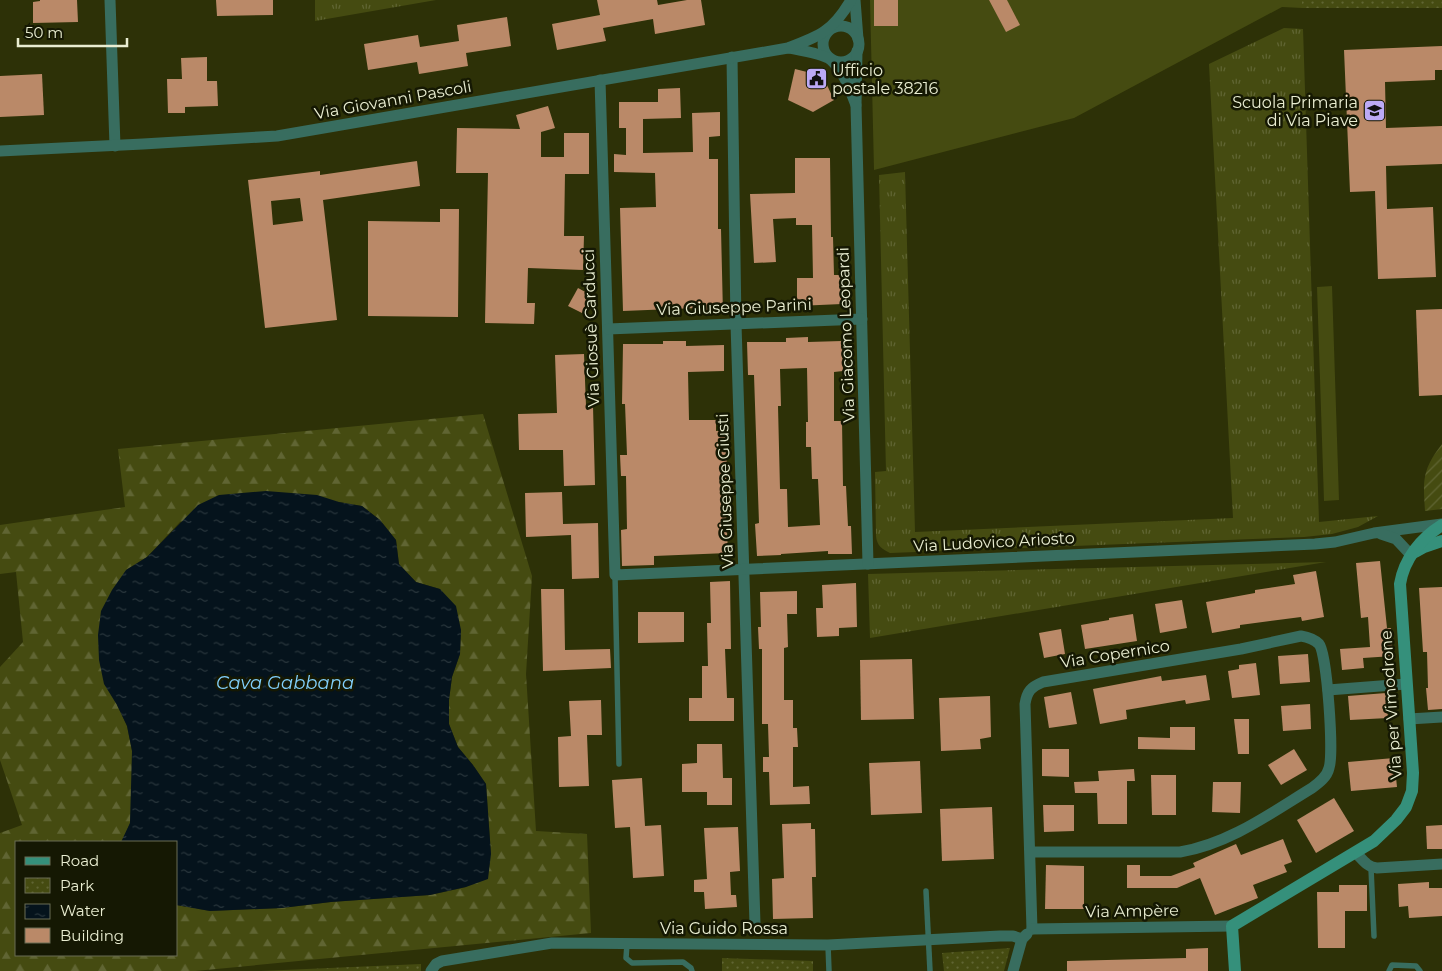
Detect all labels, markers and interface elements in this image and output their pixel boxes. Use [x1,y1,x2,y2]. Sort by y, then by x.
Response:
scale bar [18,15,126,47]
text: 50 m [25,23,63,42]
place label: Ufficio postale 38216 [832,61,939,98]
public building icon: Ufficio postale 38216 [804,67,828,91]
street label: Via Giovanni Pascoli [313,77,473,123]
place label: Scuola Primaria di Via Piave [1232,93,1358,130]
school or university icon: Scuola Primaria di Via Piave [1362,99,1386,123]
street label: Via Giacomo Leopardi [833,247,859,423]
street label: Via Giosuè Carducci [579,248,603,408]
street label: Via Giuseppe Parini [656,295,812,319]
street label: Via Giuseppe Giusti [713,413,737,569]
street label: Via Ludovico Ariosto [913,528,1075,556]
street label: Via per Vimodrone [1376,630,1406,780]
street label: Via Copernico [1059,636,1171,672]
water label: Cava Gabbana [216,672,354,694]
legend [15,841,178,956]
text: Road [60,851,99,870]
text: Park [60,876,94,895]
text: Water [60,901,106,920]
street label: Via Ampère [1085,901,1179,921]
street label: Via Guido Rossa [660,919,788,938]
text: Building [60,926,124,945]

